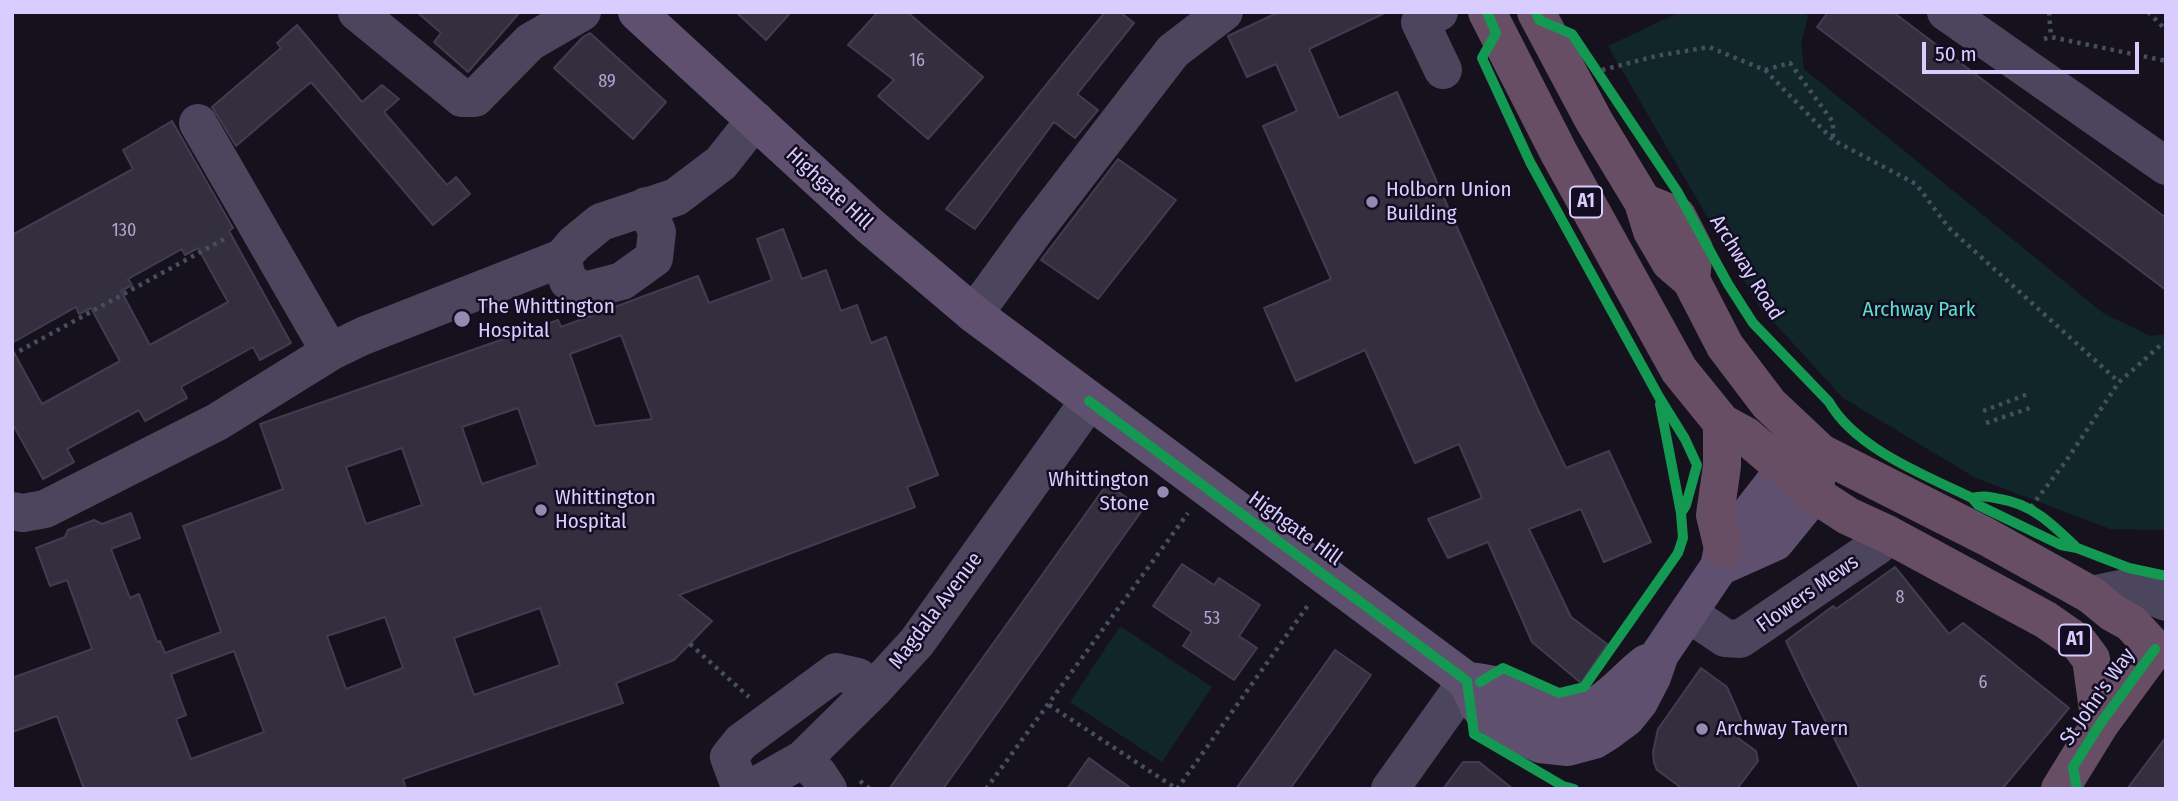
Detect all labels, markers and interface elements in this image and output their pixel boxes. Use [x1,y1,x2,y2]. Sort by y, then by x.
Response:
scale bar [1926,28,2143,72]
text: 50 m [1935,41,1977,67]
house number: 16 [909,50,925,72]
house number: 89 [598,71,616,93]
street label: Highgate Hill [780,142,878,236]
place label: Holborn Union Building [1386,177,1512,227]
road number: A1 [1570,186,1602,218]
marker: Holborn Union Building [1364,194,1380,210]
street label: Archway Road [1704,211,1788,325]
house number: 130 [112,220,136,242]
place label: The Whittington Hospital [478,294,615,344]
park label: Archway Park [1863,297,1975,323]
marker: The Whittington Hospital [452,309,472,329]
place label: Whittington Stone [1048,467,1149,517]
marker: Whittington Stone [1155,484,1171,500]
place label: Whittington Hospital [555,485,656,535]
street label: Highgate Hill [1243,487,1347,571]
marker: Whittington Hospital [533,502,549,518]
street label: Magdala Avenue [884,548,988,674]
street label: Flowers Mews [1752,550,1864,638]
house number: 8 [1896,587,1904,609]
house number: 53 [1204,608,1220,630]
road number: A1 [2059,624,2091,656]
street label: St John's Way [2055,643,2141,751]
house number: 6 [1979,672,1987,694]
place label: Archway Tavern [1716,716,1848,742]
marker: Archway Tavern [1694,721,1710,737]

